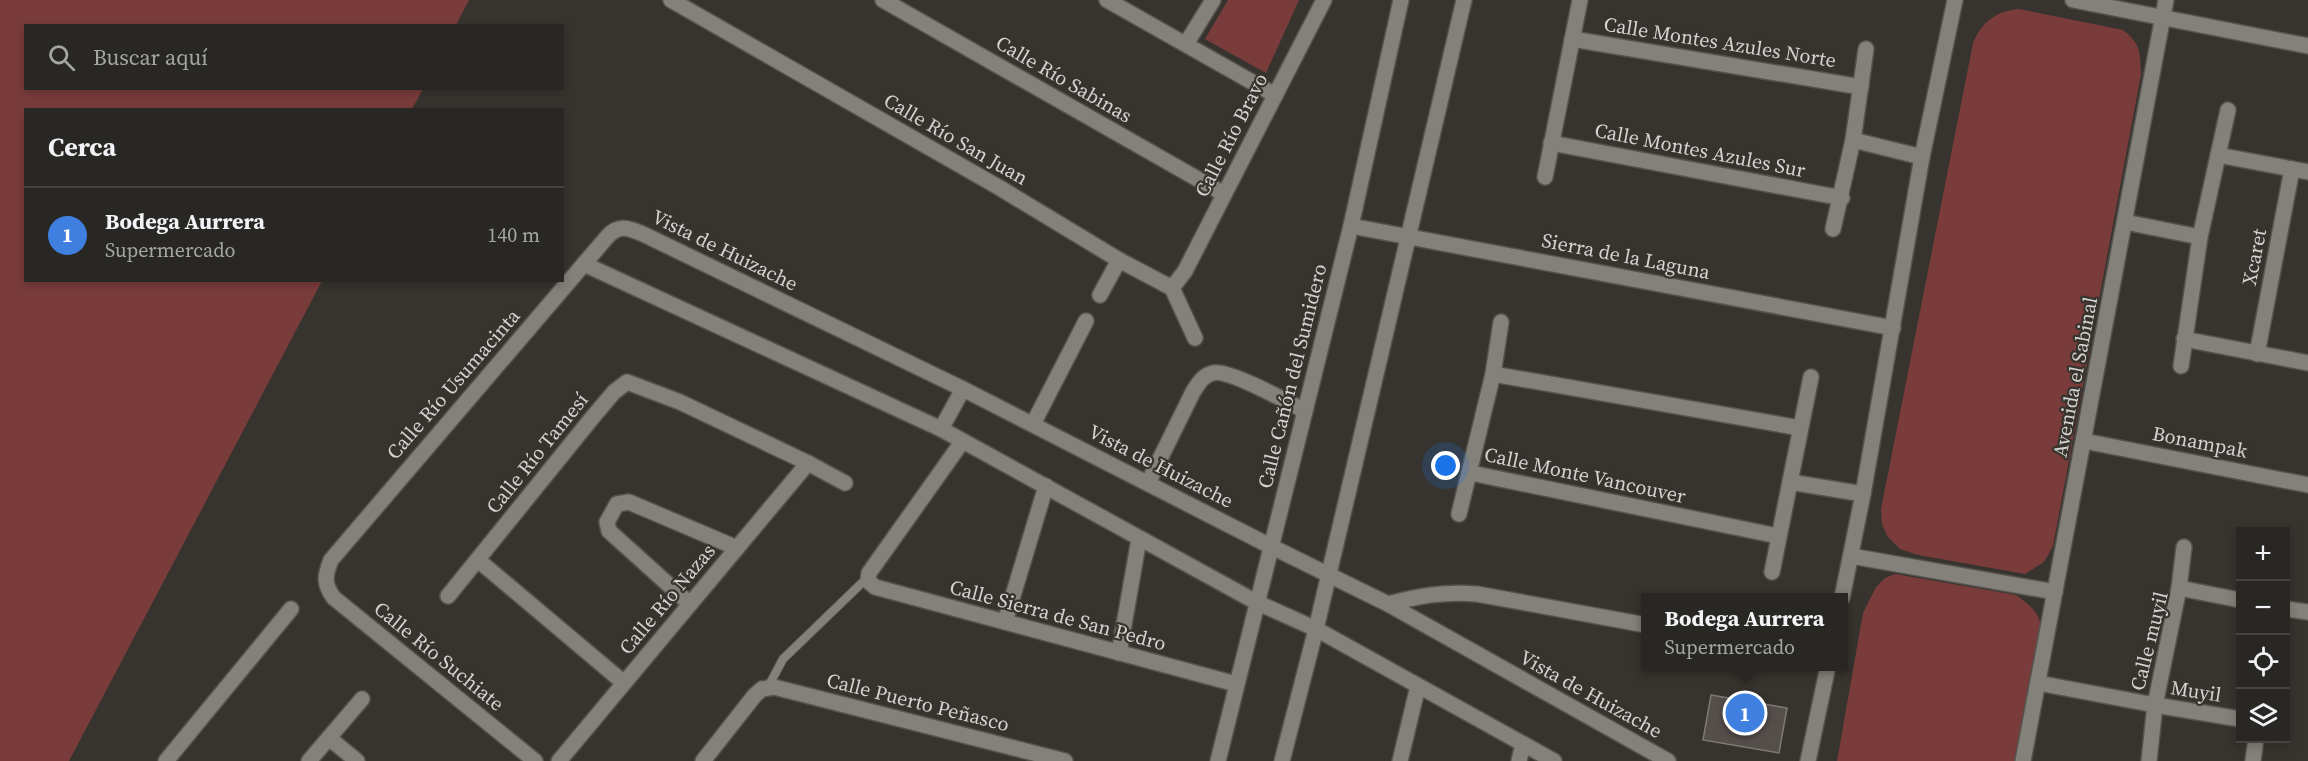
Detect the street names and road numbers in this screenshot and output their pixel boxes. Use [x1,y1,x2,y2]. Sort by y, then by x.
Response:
street label: Calle Montes Azules Norte [1602,10,1838,74]
street label: Calle Río Sabinas [991,29,1137,129]
street label: Calle Río Bravo [1188,68,1274,202]
street label: Calle Río San Juan [879,86,1033,192]
street label: Calle Montes Azules Sur [1592,116,1808,184]
street label: Vista de Huizache [647,203,803,297]
street label: Sierra de la Laguna [1539,226,1713,286]
street label: Xcaret [2235,226,2273,288]
street label: Calle Cañón del Sumidero [1251,261,1333,491]
street label: Avenida el Sabinal [2046,294,2104,460]
street label: Calle Río Usumacinta [380,302,527,465]
street label: Calle Río Tamesí [480,387,594,519]
street label: Vista de Huizache [1084,417,1238,515]
street label: Bonampak [2150,419,2250,465]
street label: Calle Monte Vancouver [1482,440,1689,510]
street label: Calle Río Nazas [612,538,722,660]
street label: Calle Sierra de San Pedro [947,573,1169,657]
street label: Calle muyil [2123,589,2175,693]
street label: Calle Río Suchiate [368,595,510,717]
street label: Vista de Huizache [1515,643,1667,745]
street label: Calle Puerto Peñasco [824,666,1012,738]
street label: Muyil [2169,673,2223,709]

